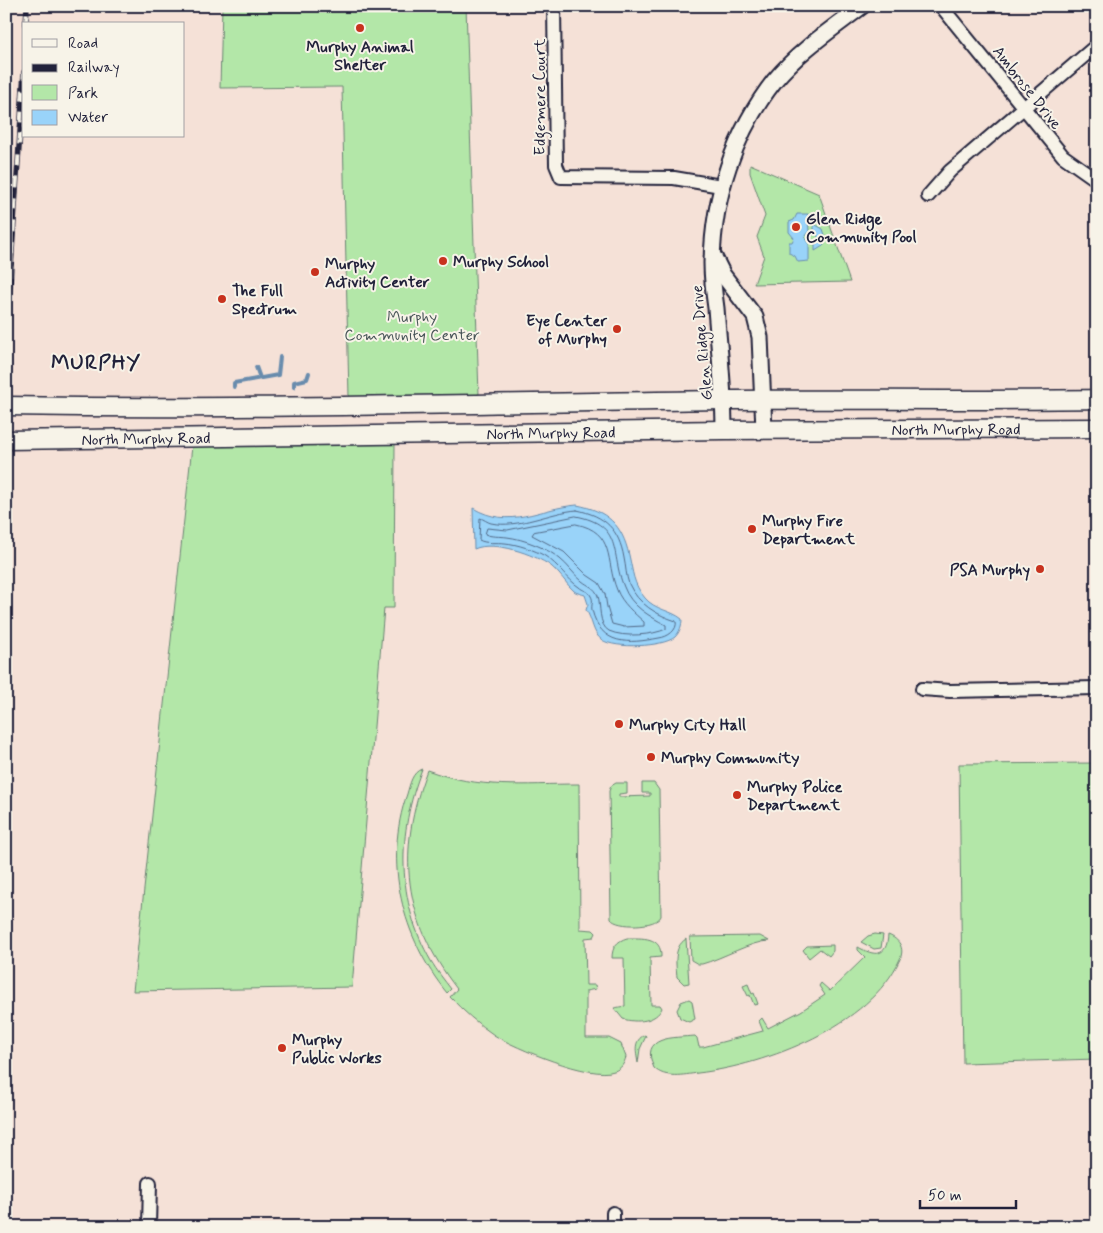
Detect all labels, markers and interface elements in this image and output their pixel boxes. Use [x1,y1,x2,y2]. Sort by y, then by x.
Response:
legend [22,22,185,138]
marker: Murphy Animal Shelter [354,22,366,34]
text: Road [68,34,98,54]
place label: Murphy Animal Shelter [306,37,414,76]
street label: Edgemere Court [530,38,552,155]
street label: Ambrose Drive [987,42,1066,134]
text: Railway [68,58,120,78]
text: Park [68,84,98,104]
text: Water [68,108,108,128]
place label: Glen Ridge Community Pool [806,209,916,248]
marker: Glen Ridge Community Pool [790,221,802,233]
place label: Murphy School [453,252,549,273]
place label: Murphy Activity Center [325,254,430,293]
marker: Murphy School [437,255,449,267]
marker: Murphy Activity Center [309,266,321,278]
place label: The Full Spectrum [232,281,297,320]
street label: Glen Ridge Drive [687,284,719,401]
marker: The Full Spectrum [216,293,228,305]
park label: Murphy Community Center [344,307,480,346]
place label: Eye Center of Murphy [526,311,607,350]
marker: Eye Center of Murphy [611,323,623,335]
district label: MURPHY [51,349,141,377]
street label: North Murphy Road [891,419,1020,441]
street label: North Murphy Road [486,423,616,445]
street label: North Murphy Road [81,428,211,451]
place label: Murphy Fire Department [762,511,856,550]
marker: Murphy Fire Department [746,523,758,535]
place label: PSA Murphy [950,560,1030,581]
marker: PSA Murphy [1034,563,1046,575]
place label: Murphy City Hall [629,715,746,736]
marker: Murphy City Hall [613,718,625,730]
place label: Murphy Community [661,748,799,769]
marker: Murphy Community [645,751,657,763]
place label: Murphy Police Department [747,777,843,816]
marker: Murphy Police Department [731,789,743,801]
place label: Murphy Public Works [292,1030,382,1069]
marker: Murphy Public Works [276,1042,288,1054]
scale bar [920,1178,1017,1210]
text: 50 m [928,1186,962,1206]

